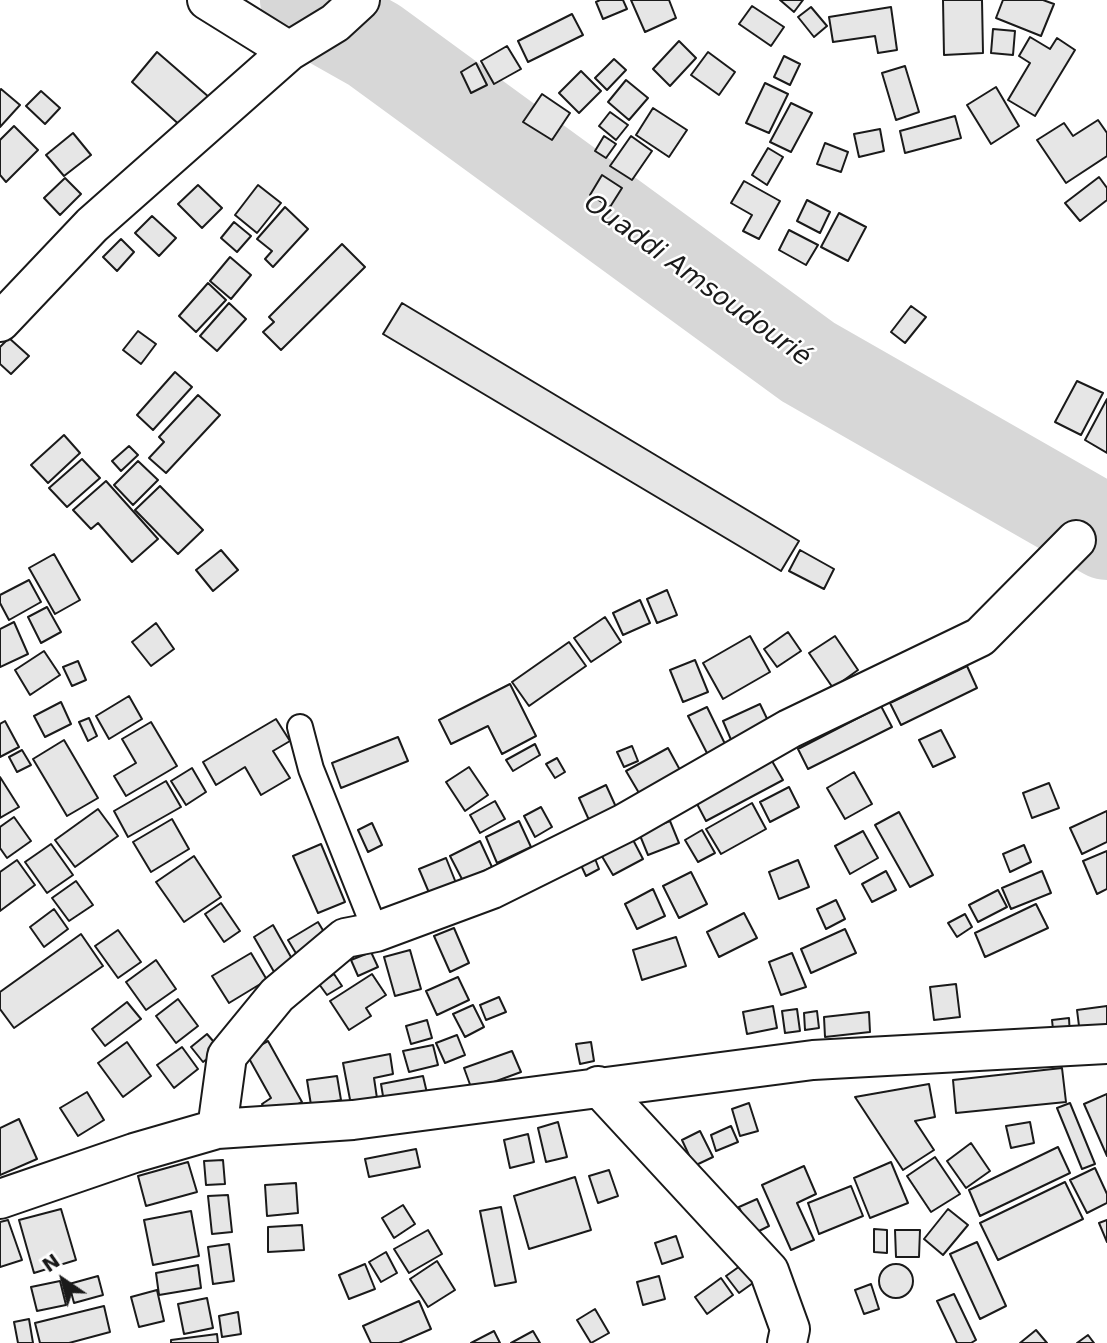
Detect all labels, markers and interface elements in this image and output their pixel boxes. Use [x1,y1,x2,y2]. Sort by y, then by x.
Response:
water label: Ouaddi Amsoudourié [577,188,817,374]
north arrow [28,1245,98,1315]
text: N [38,1249,64,1276]

